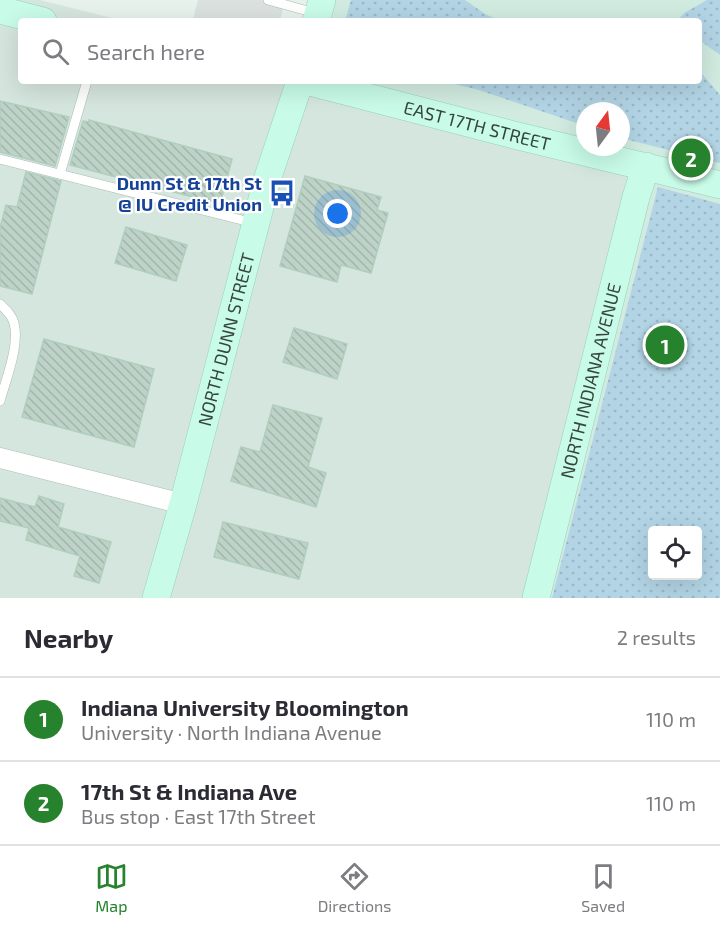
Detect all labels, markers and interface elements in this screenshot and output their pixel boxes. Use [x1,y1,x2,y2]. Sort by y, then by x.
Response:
search box [18,18,702,84]
icon: search [39,35,72,68]
text: Search here [87,38,205,64]
street label: EAST 17TH STREET [402,96,554,155]
north arrow [576,102,630,156]
pin: 2 [672,136,710,180]
place label: Dunn St & 17th St @ IU Credit Union [117,172,263,215]
bus stop icon: Dunn St & 17th St @ IU Credit Union [267,178,297,208]
your location [323,199,352,228]
street label: NORTH DUNN STREET [193,250,259,428]
street label: NORTH INDIANA AVENUE [555,280,625,481]
pin: 1 [646,322,684,368]
map controls [648,526,702,580]
button: locate [648,526,702,580]
text: Nearby [24,622,113,653]
text: 2 results [617,625,696,649]
text: Indiana University Bloomington [81,694,409,720]
text: 1 [39,707,48,731]
text: 110 m [646,707,696,731]
text: University · North Indiana Avenue [81,720,382,744]
text: 17th St & Indiana Ave [81,778,297,804]
text: 2 [38,791,49,815]
text: 110 m [646,791,696,815]
text: Bus stop · East 17th Street [81,804,316,828]
tab: Map [95,860,128,915]
tab: Directions [318,860,391,915]
tab: Saved [581,860,625,915]

